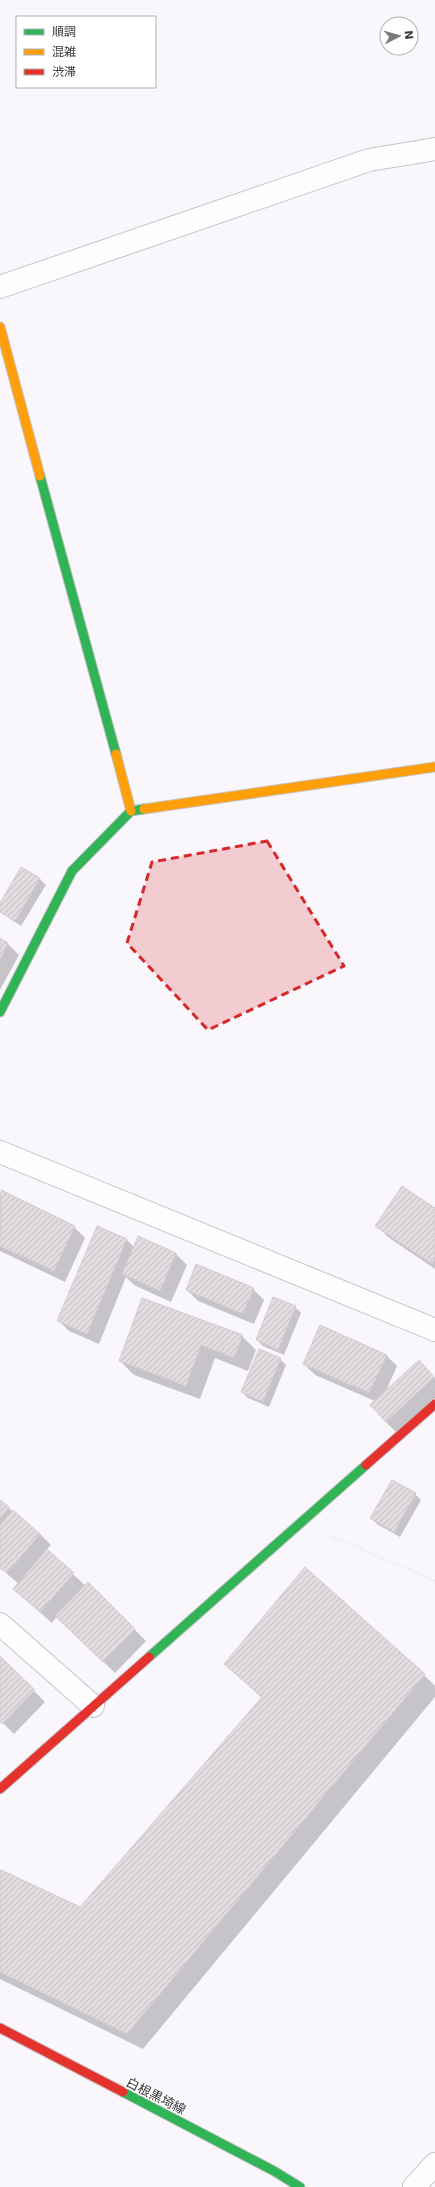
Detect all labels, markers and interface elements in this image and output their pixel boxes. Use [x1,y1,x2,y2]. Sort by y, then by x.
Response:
legend [16,16,156,88]
north arrow [379,16,419,56]
text: 順調 [52,25,76,39]
text: N [402,30,415,40]
text: 混雑 [52,45,76,59]
text: 渋滞 [52,65,76,79]
street label: 白根黒埼線 [124,2075,188,2117]

